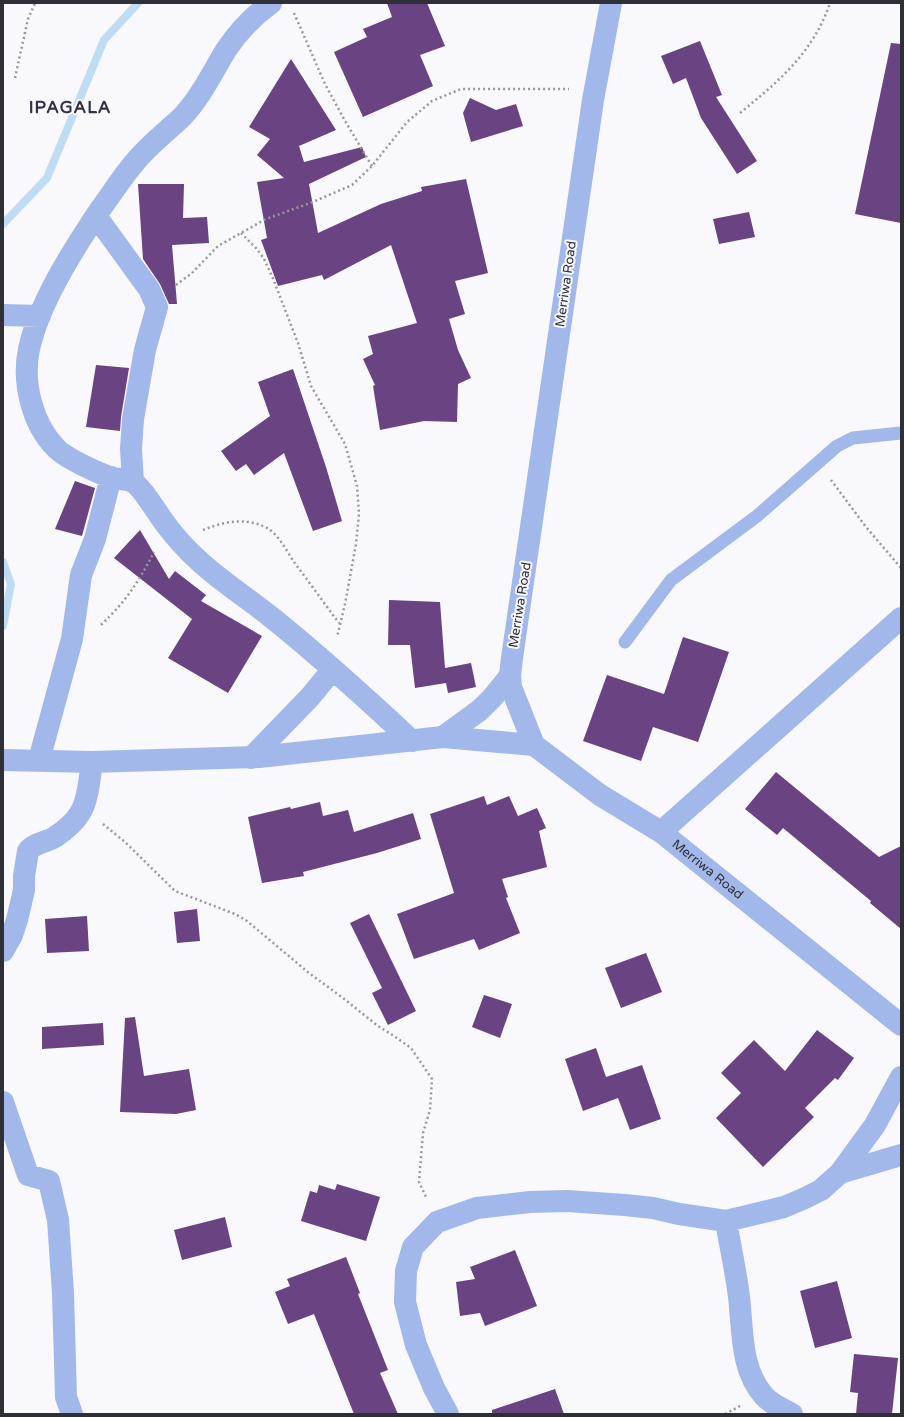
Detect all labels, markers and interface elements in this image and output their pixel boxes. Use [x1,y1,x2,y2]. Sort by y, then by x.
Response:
district label: IPAGALA [29,97,111,118]
street label: Merriwa Road [552,240,580,328]
street label: Merriwa Road [505,561,535,649]
street label: Merriwa Road [669,836,746,903]

